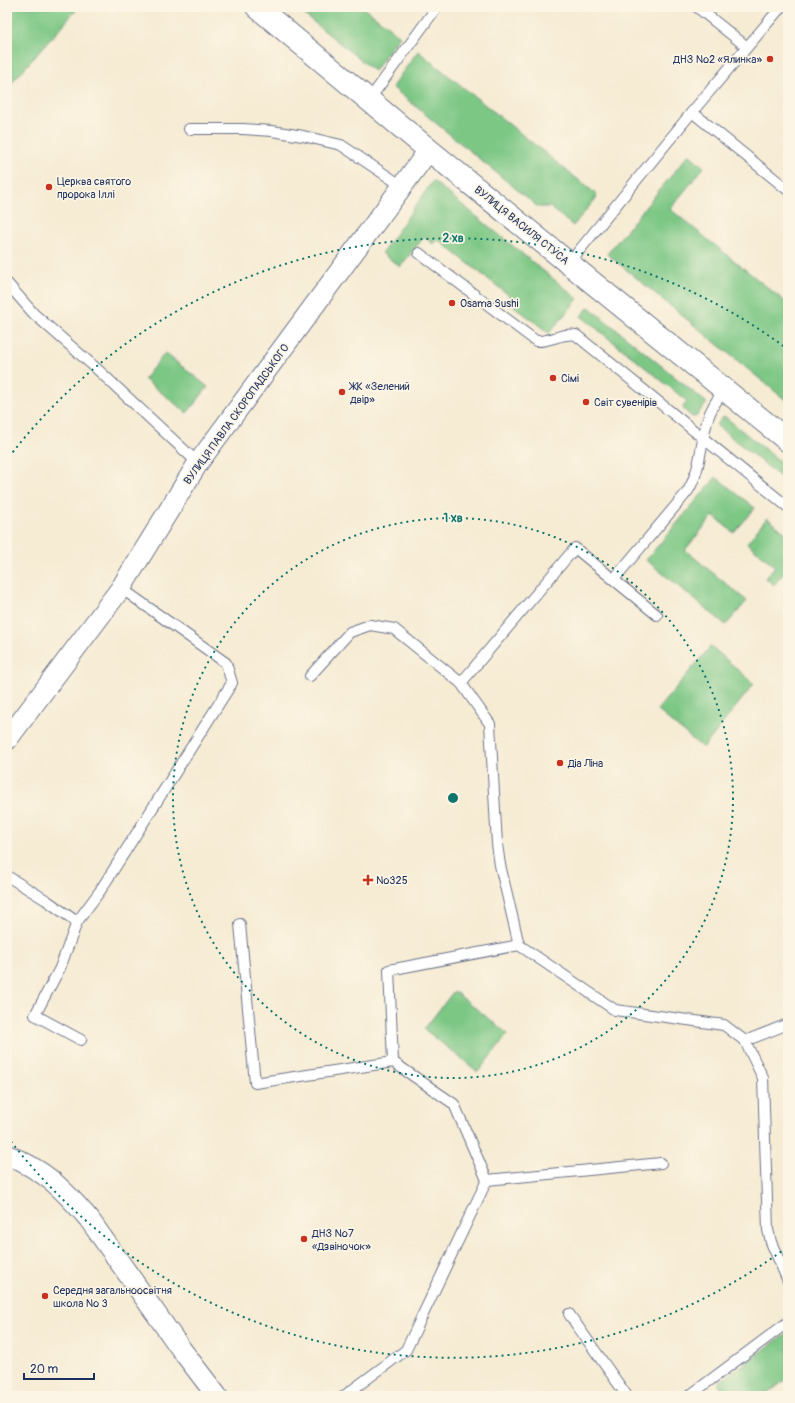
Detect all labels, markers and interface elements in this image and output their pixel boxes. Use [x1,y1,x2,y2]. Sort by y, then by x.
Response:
place label: ДНЗ №2 «Ялинка» [672,53,762,66]
marker: ДНЗ №2 «Ялинка» [765,54,775,64]
place label: Церква святого пророка Іллі [57,175,131,201]
marker: Церква святого пророка Іллі [44,182,54,192]
street label: ВУЛИЦЯ ВАСИЛЯ СТУСА [472,183,572,268]
text: 2 хв [442,231,464,246]
place label: Osama Sushi [460,297,518,310]
marker: Osama Sushi [447,298,457,308]
street label: ВУЛИЦЯ ПАВЛА СКОРОПАДСЬКОГО [181,341,292,487]
place label: Сімі [561,372,579,385]
marker: Сімі [548,373,558,383]
place label: ЖК «Зелений двір» [348,380,410,406]
marker: ЖК «Зелений двір» [337,387,347,397]
place label: Світ сувенірів [594,396,657,409]
marker: Світ сувенірів [581,397,591,407]
text: 1 хв [443,511,463,526]
place label: Діа Ліна [567,757,603,770]
marker: Діа Ліна [555,758,565,768]
centre of rings [446,791,460,805]
place label: №325 [376,874,408,887]
marker: №325 [363,875,373,885]
place label: ДНЗ №7 «Дзвіночок» [311,1227,371,1253]
marker: ДНЗ №7 «Дзвіночок» [299,1234,309,1244]
place label: Середня загальноосвітня школа № 3 [53,1284,172,1310]
marker: Середня загальноосвітня школа № 3 [40,1291,50,1301]
scale bar [24,1355,94,1381]
text: 20 m [30,1362,59,1377]

